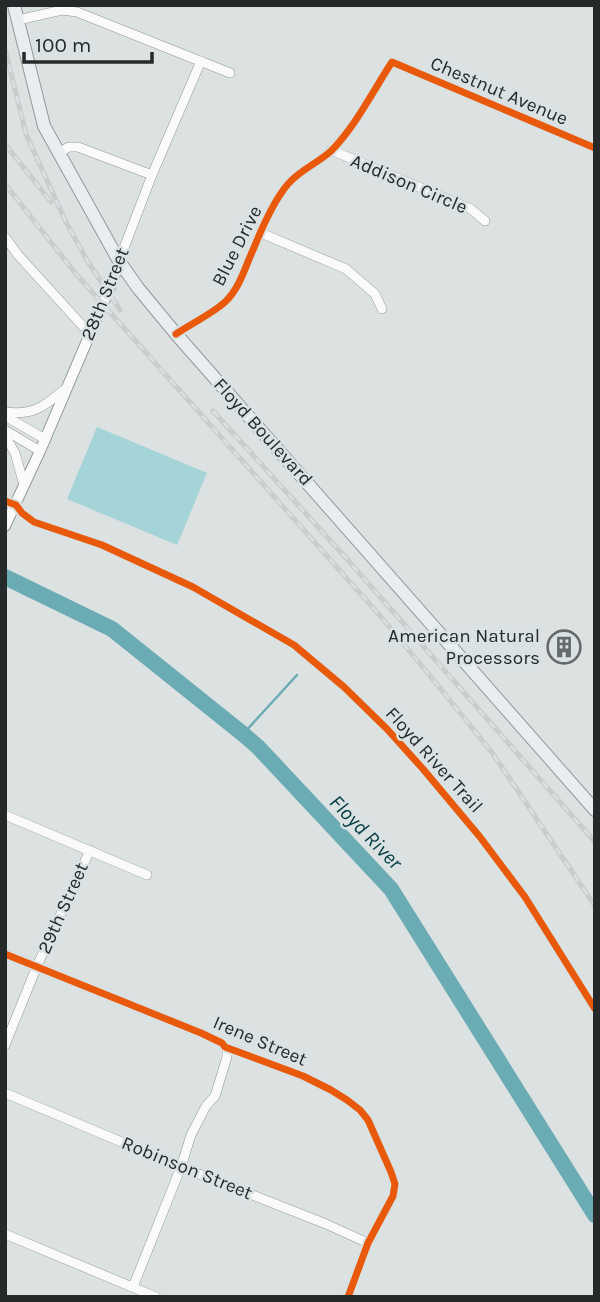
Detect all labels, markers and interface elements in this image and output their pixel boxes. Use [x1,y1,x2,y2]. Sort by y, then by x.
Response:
scale bar [24,21,152,65]
text: 100 m [35,33,92,57]
street label: Chestnut Avenue [427,52,571,130]
street label: Addison Circle [347,150,471,218]
street label: Blue Drive [207,202,267,290]
street label: 28th Street [76,244,134,344]
street label: Floyd Boulevard [209,374,317,490]
place label: American Natural Processors [388,625,540,669]
building icon: American Natural Processors [545,628,583,666]
street label: Floyd River Trail [381,703,487,817]
water label: Floyd River [325,790,408,875]
street label: 29th Street [33,859,93,957]
street label: Irene Street [210,1011,310,1071]
street label: Robinson Street [118,1132,256,1204]

